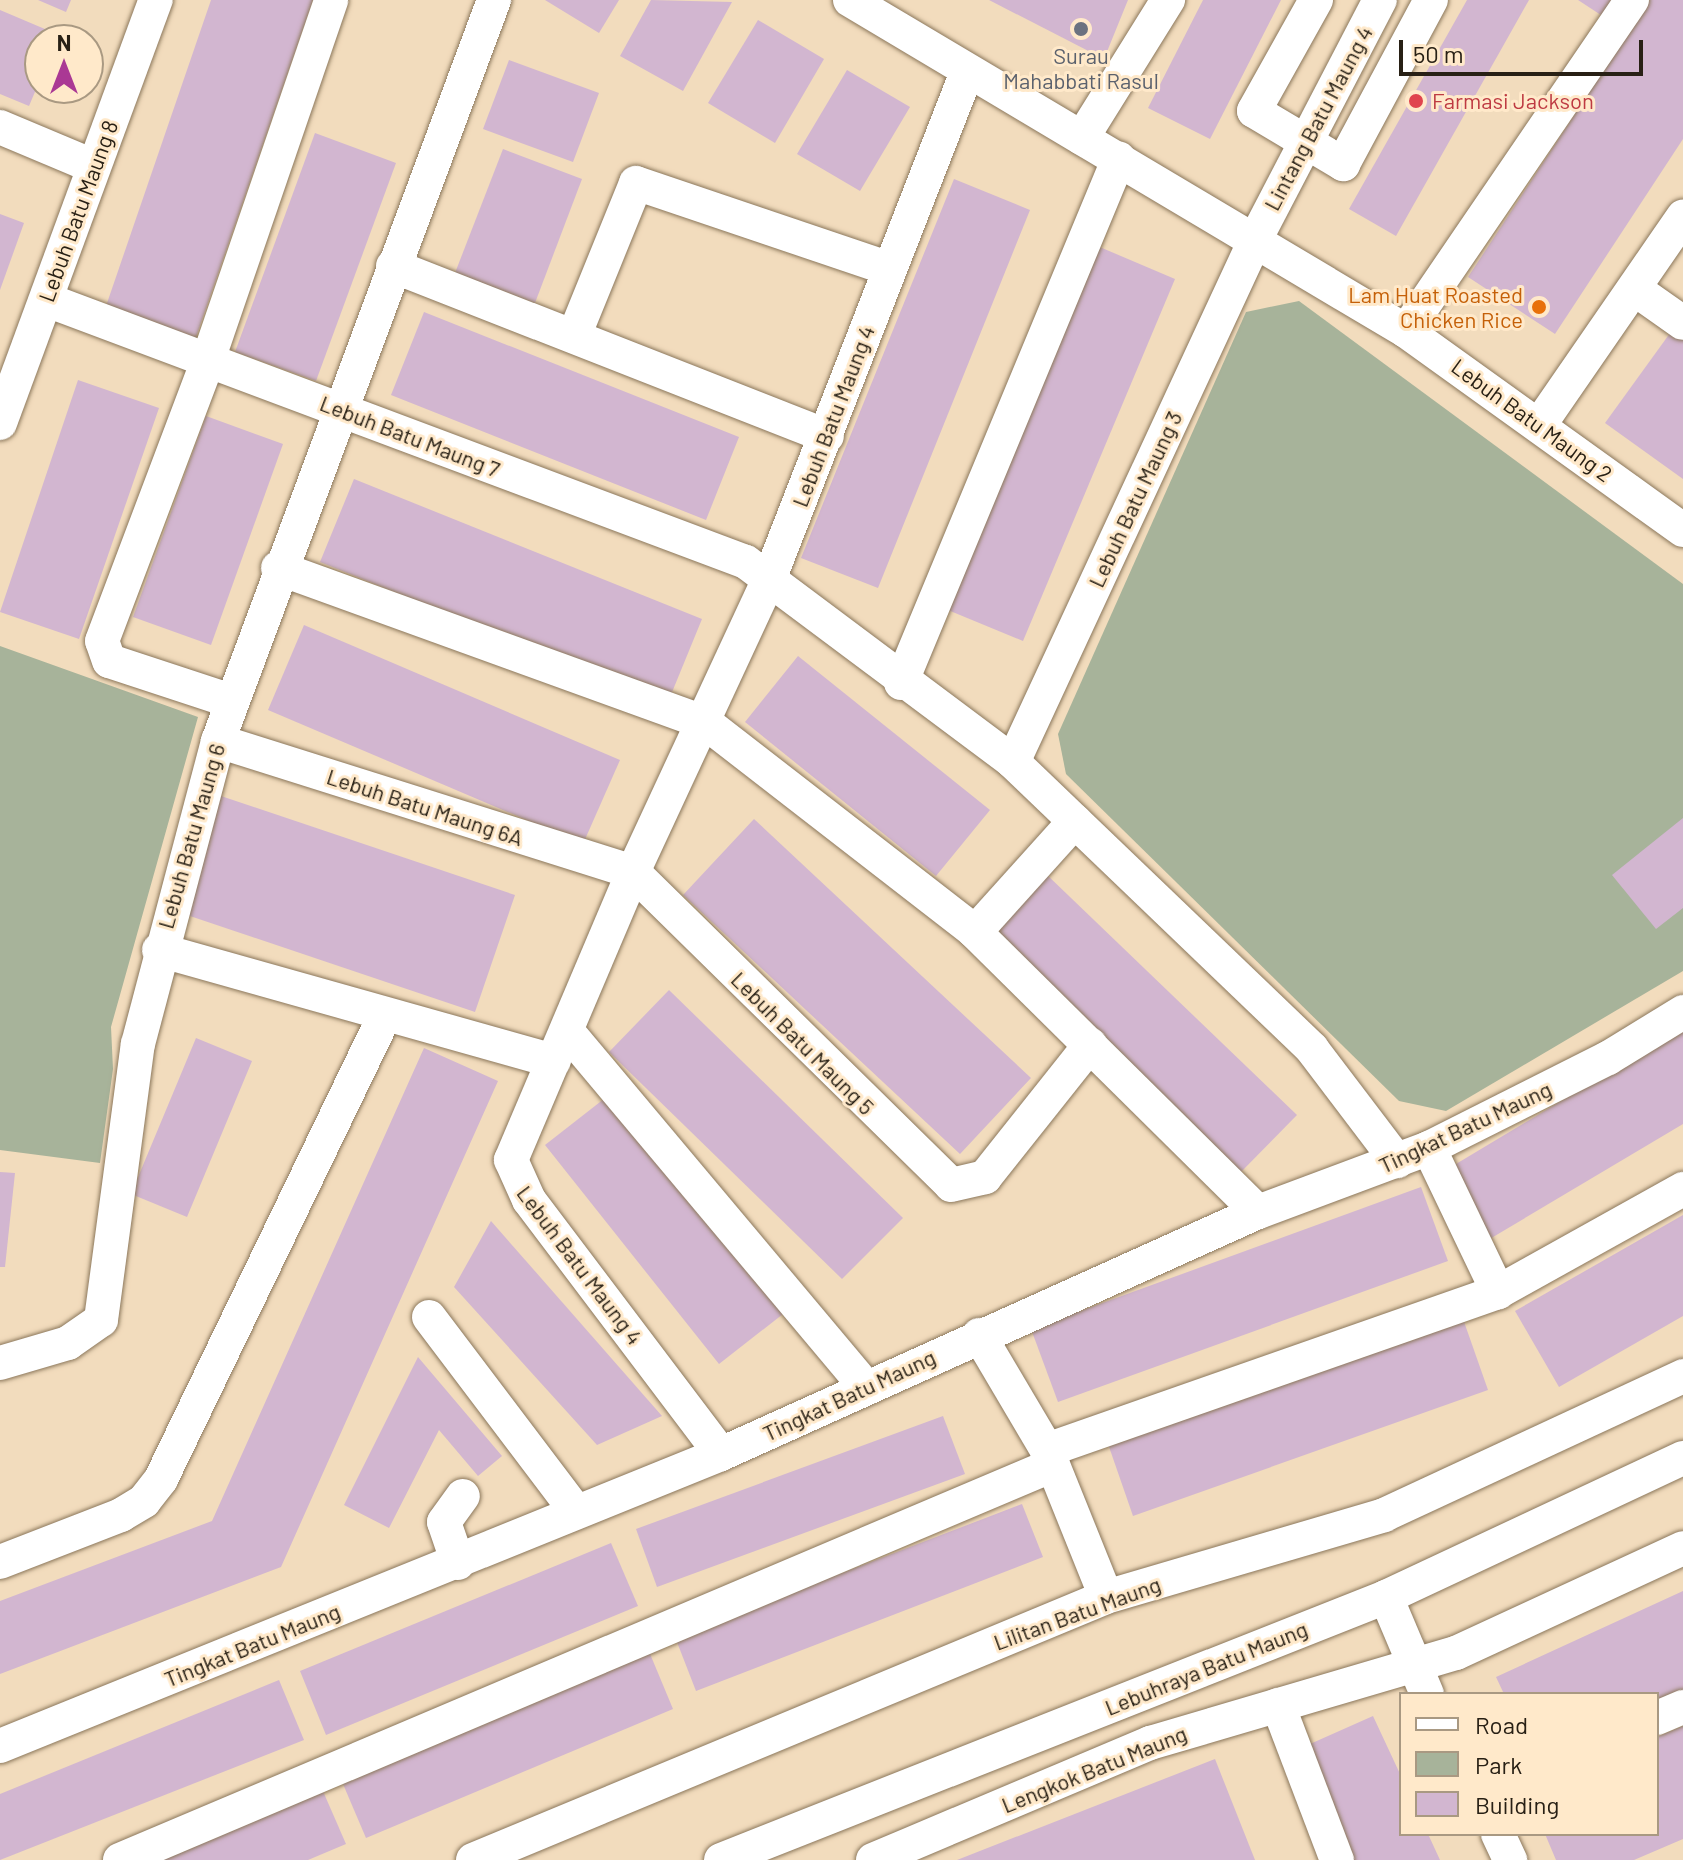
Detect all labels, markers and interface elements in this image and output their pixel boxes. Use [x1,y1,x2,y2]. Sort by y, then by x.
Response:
marker: Surau Mahabbati Rasul [1072,20,1090,38]
street label: Lintang Batu Maung 4 [1258,21,1378,215]
north arrow [24,24,104,104]
scale bar [1403,24,1647,74]
text: N [57,29,71,55]
text: 50 m [1413,39,1464,68]
place label: Surau Mahabbati Rasul [1003,42,1159,94]
place label: Farmasi Jackson [1432,88,1594,114]
marker: Farmasi Jackson [1407,92,1425,110]
street label: Lebuh Batu Maung 8 [33,116,123,306]
place label: Lam Huat Roasted Chicken Rice [1348,281,1523,332]
marker: Lam Huat Roasted Chicken Rice [1530,298,1548,316]
street label: Lebuh Batu Maung 4 [786,322,880,510]
street label: Lebuh Batu Maung 2 [1447,353,1617,487]
street label: Lebuh Batu Maung 7 [316,390,504,482]
street label: Lebuh Batu Maung 3 [1083,407,1187,591]
street label: Lebuh Batu Maung 6 [152,740,230,932]
street label: Lebuh Batu Maung 6A [324,763,526,851]
street label: Lebuh Batu Maung 5 [726,966,880,1120]
street label: Tingkat Batu Maung [1375,1075,1555,1179]
street label: Lebuh Batu Maung 4 [512,1180,648,1350]
street label: Tingkat Batu Maung [759,1343,939,1447]
street label: Lilitan Batu Maung [990,1571,1164,1655]
street label: Tingkat Batu Maung [160,1598,344,1692]
street label: Lebuhraya Batu Maung [1101,1615,1311,1721]
legend [1399,1692,1659,1836]
text: Road [1475,1710,1528,1739]
street label: Lengkok Batu Maung [998,1720,1190,1818]
text: Park [1475,1750,1522,1779]
text: Building [1475,1790,1559,1819]

